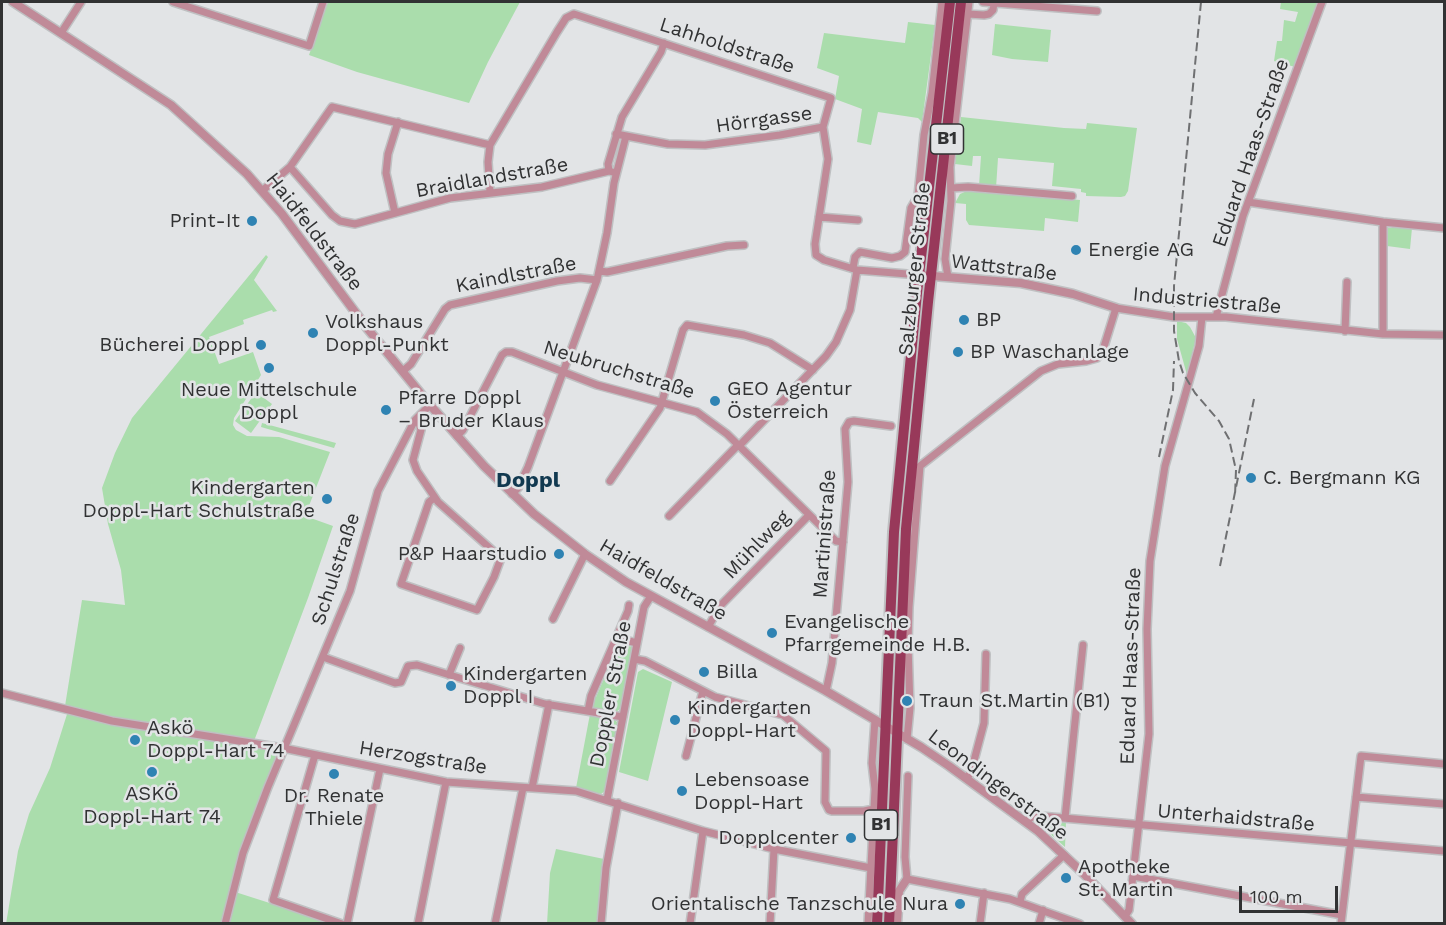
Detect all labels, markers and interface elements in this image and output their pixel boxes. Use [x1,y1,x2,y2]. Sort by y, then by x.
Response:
street label: Lahholdstraße [656,13,798,79]
street label: Eduard Haas-Straße [1208,56,1294,250]
street label: Hörrgasse [714,101,814,139]
road number: B1 [930,124,964,154]
street label: Braidlandstraße [414,153,570,203]
street label: Haidfeldstraße [260,168,368,296]
street label: Salzburger Straße [894,181,936,357]
place label: Print-It [169,209,240,233]
marker: Print-It [245,214,259,228]
place label: Energie AG [1088,238,1194,262]
marker: Energie AG [1069,243,1083,257]
street label: Wattstraße [950,250,1058,286]
street label: Kaindlstraße [454,252,578,298]
street label: Industriestraße [1132,283,1282,319]
place label: BP [976,308,1001,332]
place label: Volkshaus Doppl-Punkt [325,310,449,357]
marker: BP [957,313,971,327]
marker: Volkshaus Doppl-Punkt [306,326,320,340]
place label: Bücherei Doppl [99,333,249,357]
street label: Neubruchstraße [540,336,698,404]
marker: Bücherei Doppl [254,338,268,352]
place label: BP Waschanlage [970,340,1129,364]
marker: BP Waschanlage [951,345,965,359]
marker: Neue Mittelschule Doppl [262,361,276,375]
place label: GEO Agentur Österreich [727,377,852,424]
place label: Neue Mittelschule Doppl [181,378,357,425]
place label: Pfarre Doppl – Bruder Klaus [398,386,544,433]
marker: GEO Agentur Österreich [708,394,722,408]
marker: Pfarre Doppl – Bruder Klaus [379,403,393,417]
place label: C. Bergmann KG [1263,466,1421,490]
district label: Doppl [496,468,560,494]
street label: Martinistraße [809,469,841,599]
marker: C. Bergmann KG [1244,471,1258,485]
place label: Kindergarten Doppl-Hart Schulstraße [83,476,315,523]
marker: Kindergarten Doppl-Hart Schulstraße [320,492,334,506]
street label: Mühlweg [718,506,796,584]
street label: Schulstraße [307,510,365,628]
street label: Haidfeldstraße [595,534,731,626]
place label: P&P Haarstudio [398,542,547,566]
marker: P&P Haarstudio [552,547,566,561]
street label: Eduard Haas-Straße [1116,567,1146,765]
place label: Evangelische Pfarrgemeinde H.B. [784,610,970,657]
street label: Doppler Straße [585,619,637,769]
marker: Evangelische Pfarrgemeinde H.B. [765,626,779,640]
place label: Billa [716,660,758,684]
place label: Kindergarten Doppl I [463,662,587,709]
marker: Billa [697,665,711,679]
marker: Kindergarten Doppl I [444,679,458,693]
place label: Traun St.Martin (B1) [919,689,1110,713]
marker: Traun St.Martin (B1) [900,694,914,708]
place label: Kindergarten Doppl-Hart [687,696,811,743]
marker: Kindergarten Doppl-Hart [668,713,682,727]
place label: Askö Doppl-Hart 74 [147,716,285,763]
street label: Leondingerstraße [923,724,1073,846]
marker: Askö Doppl-Hart 74 [128,733,142,747]
street label: Herzogstraße [357,736,489,780]
marker: ASKÖ Doppl-Hart 74 [145,765,159,779]
marker: Dr. Renate Thiele [327,767,341,781]
place label: Lebensoase Doppl-Hart [694,768,810,815]
place label: ASKÖ Doppl-Hart 74 [83,782,221,829]
place label: Dr. Renate Thiele [284,784,384,831]
marker: Lebensoase Doppl-Hart [675,784,689,798]
street label: Unterhaidstraße [1156,799,1316,837]
road number: B1 [864,810,898,840]
place label: Dopplcenter [718,826,839,850]
marker: Dopplcenter [844,831,858,845]
place label: Apotheke St. Martin [1078,855,1173,902]
marker: Apotheke St. Martin [1059,871,1073,885]
scale bar [1242,874,1341,912]
text: 100 m [1250,886,1303,907]
place label: Orientalische Tanzschule Nura [651,892,948,916]
marker: Orientalische Tanzschule Nura [953,897,967,911]

